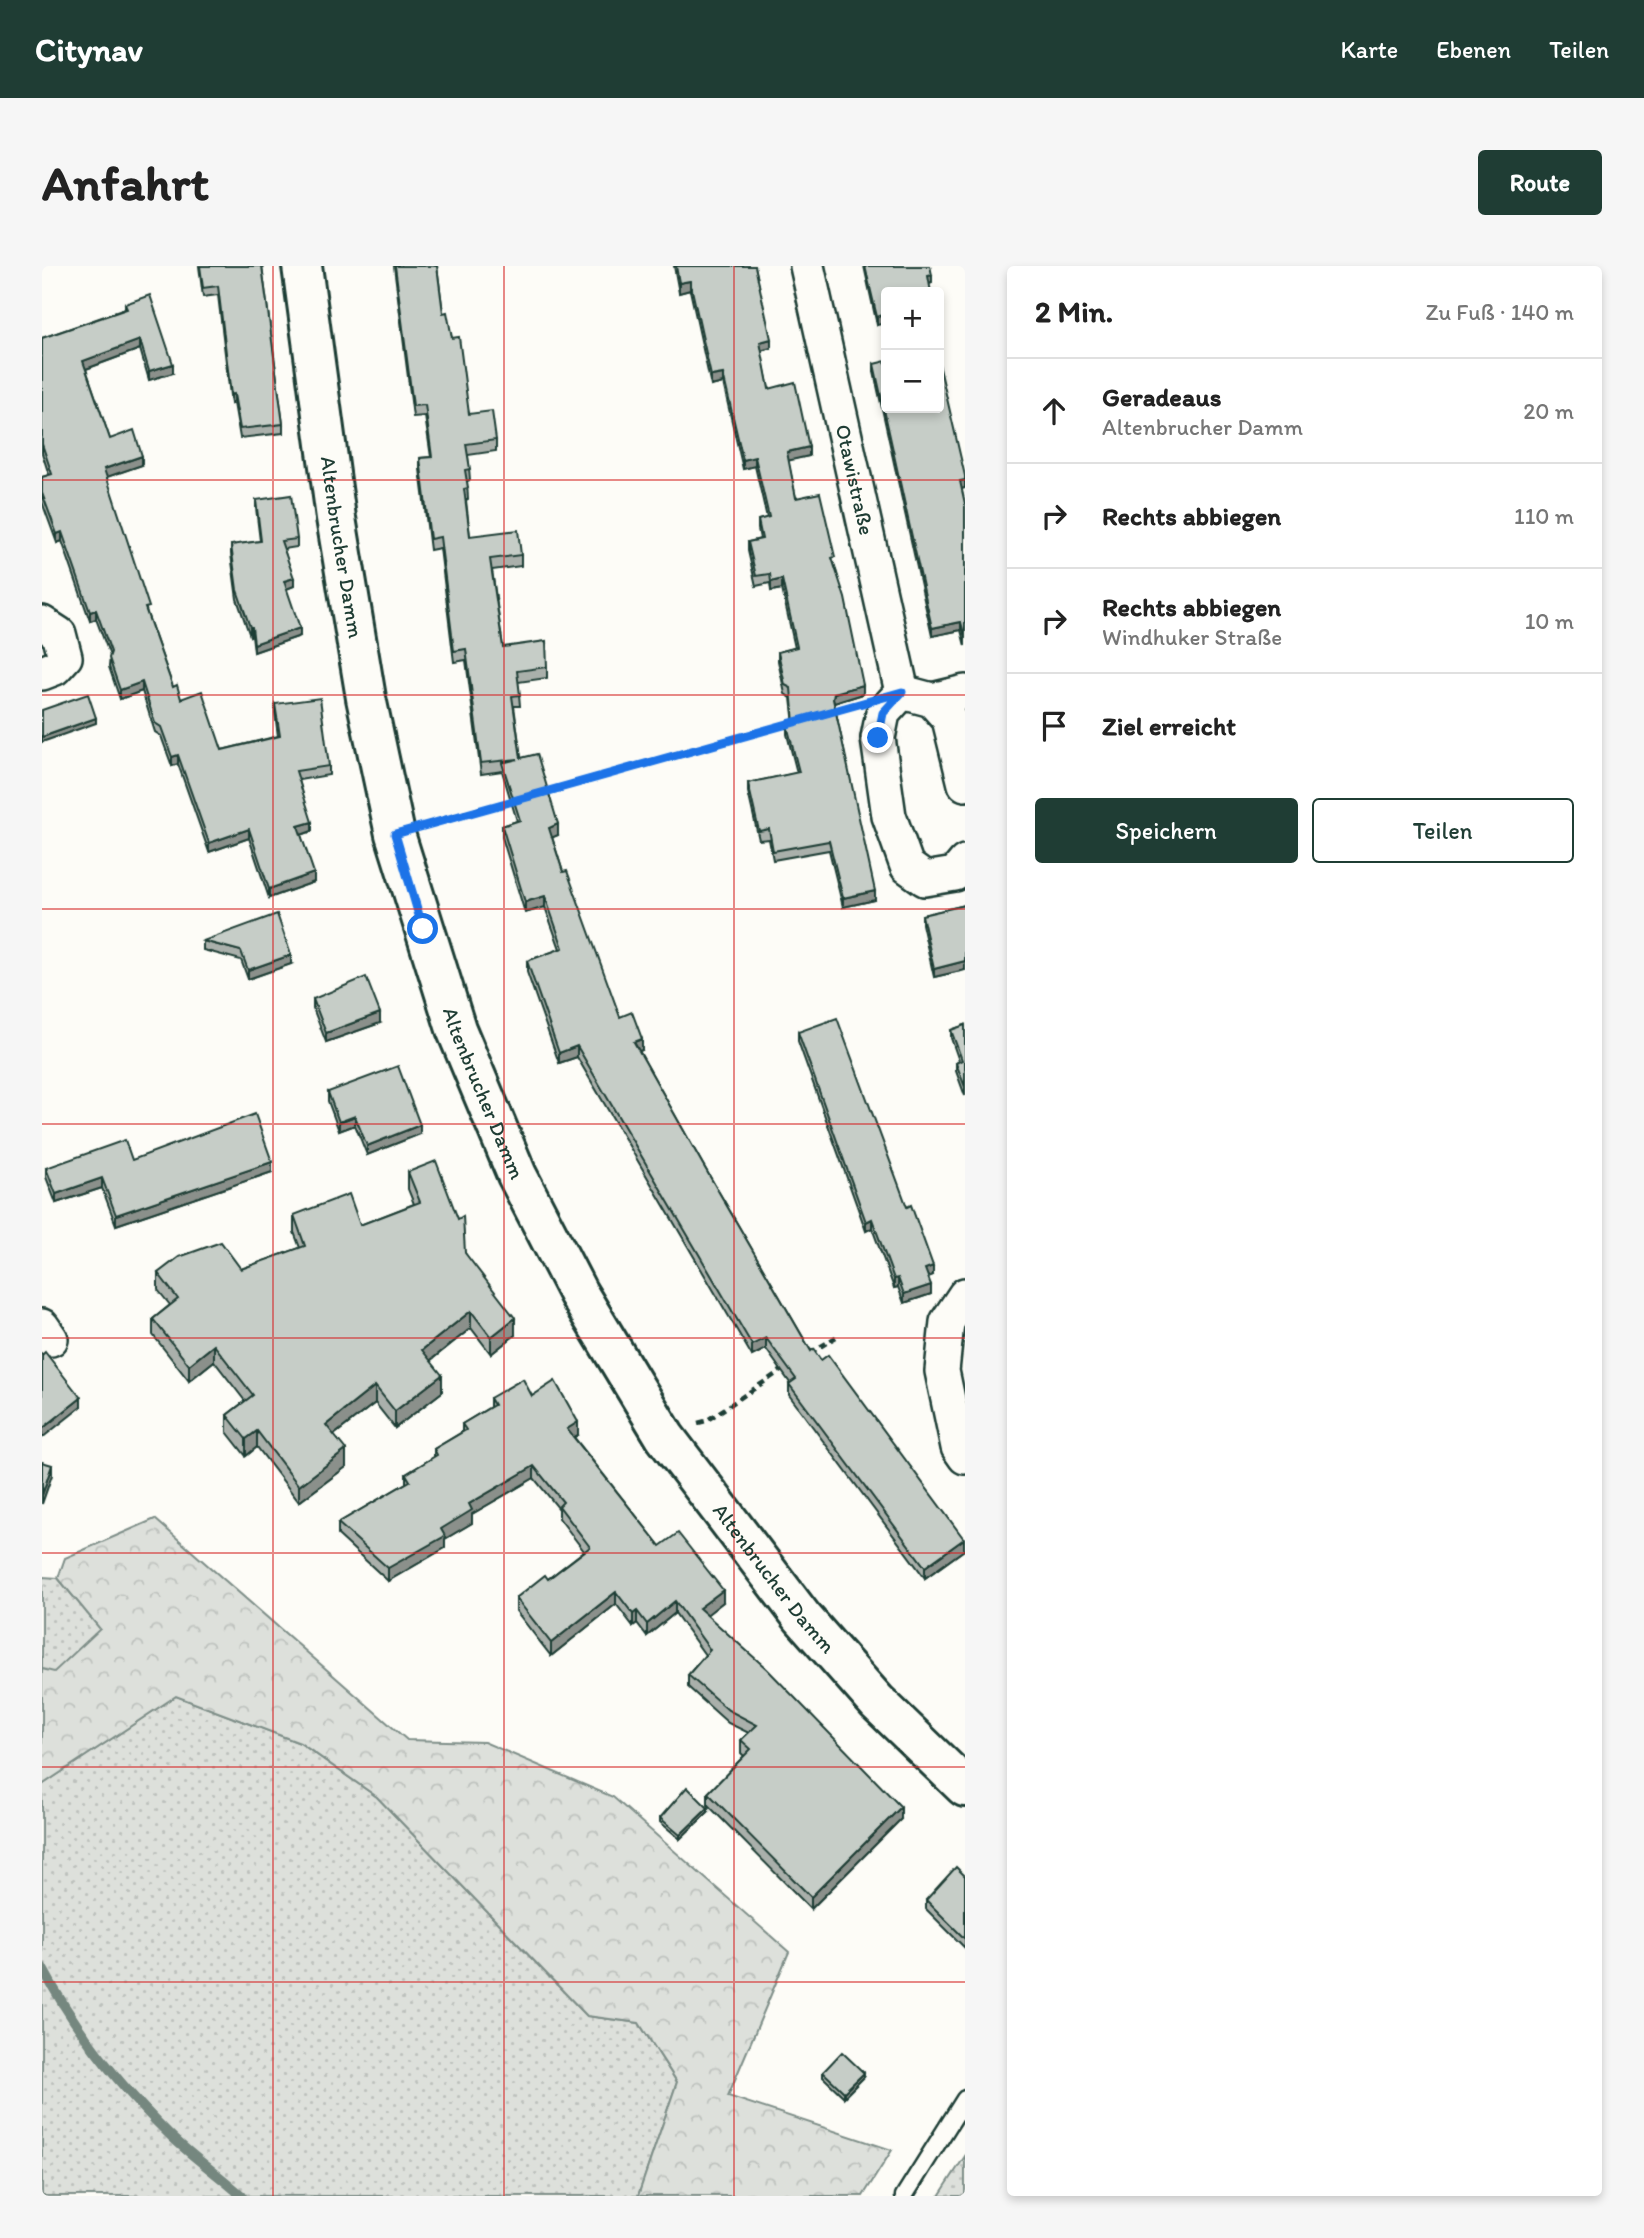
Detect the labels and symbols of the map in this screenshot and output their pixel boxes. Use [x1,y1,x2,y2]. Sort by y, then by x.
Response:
street label: Otawistraße [831,422,880,537]
street label: Altenbrucher Damm [316,455,369,640]
route end [862,722,893,753]
route start [407,913,438,944]
street label: Altenbrucher Damm [438,1004,530,1183]
street label: Altenbrucher Damm [708,1498,841,1658]

